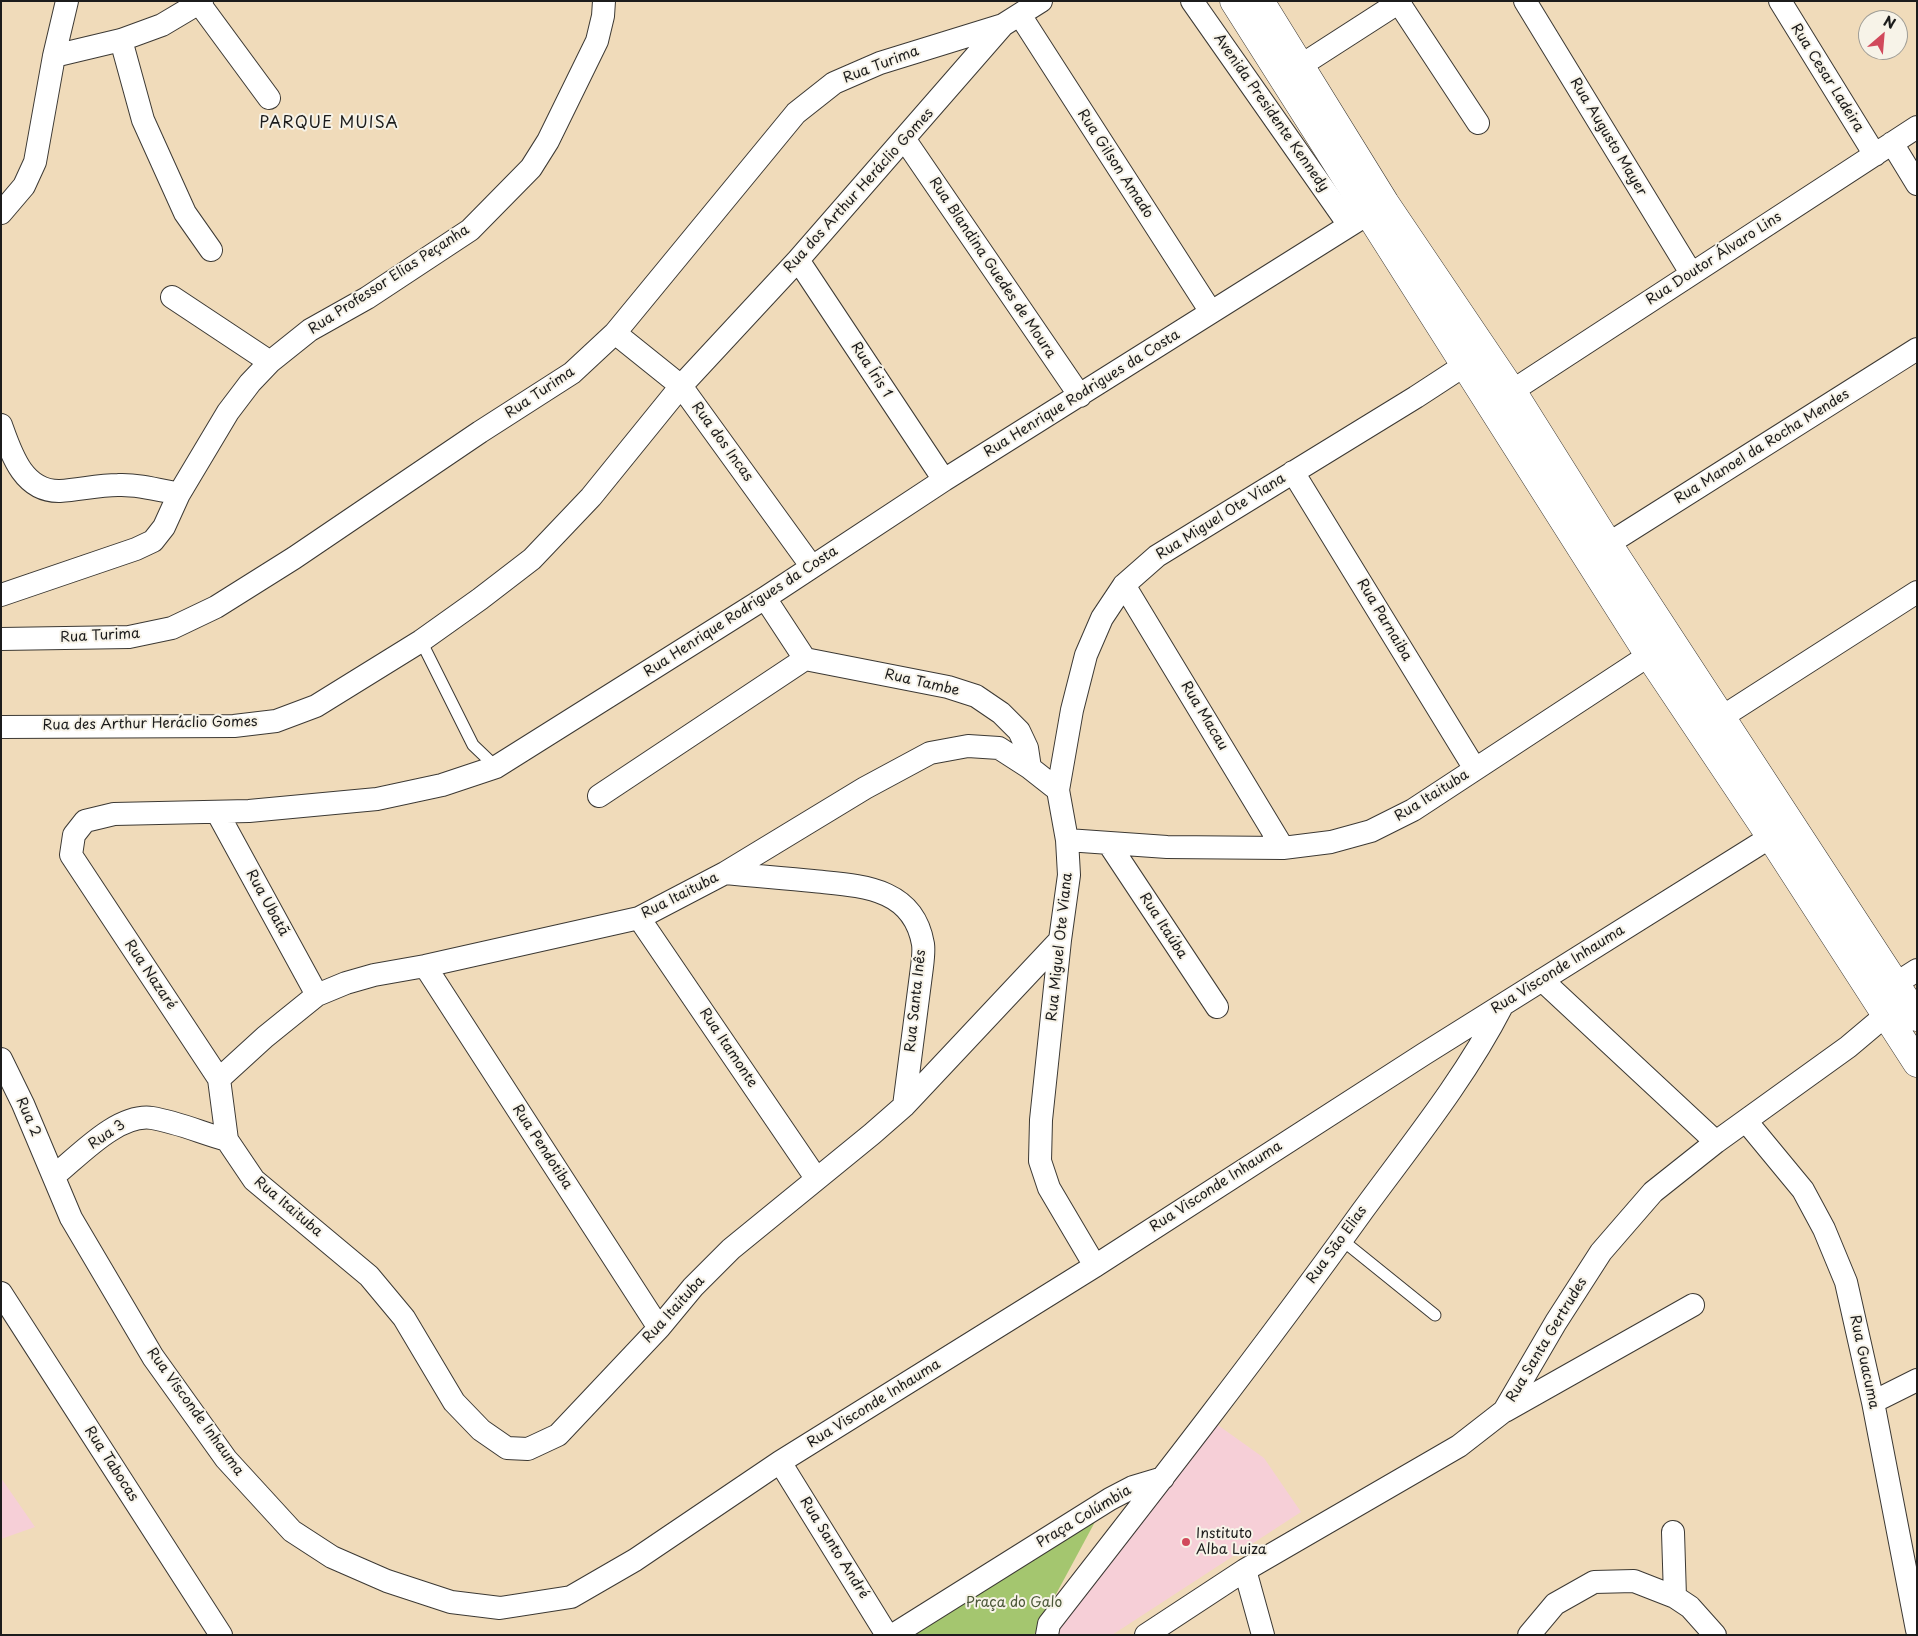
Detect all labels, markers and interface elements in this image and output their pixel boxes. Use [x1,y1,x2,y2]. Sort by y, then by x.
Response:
north arrow [1858,10,1908,60]
text: N [1880,10,1899,34]
street label: Rua Cesar Ladeira [1787,21,1867,135]
street label: Avenida Presidente Kennedy [1210,31,1332,195]
street label: Rua Turima [841,43,921,87]
street label: Rua Augusto Mayer [1566,75,1650,199]
street label: Rua dos Arthur Heráclio Gomes [781,105,937,277]
street label: Rua Gilson Amado [1074,106,1156,222]
district label: PARQUE MUISA [259,114,399,134]
street label: Rua Blandina Guedes de Moura [925,174,1059,362]
street label: Rua Doutor Álvaro Lins [1643,209,1785,309]
street label: Rua Professor Elias Peçanha [306,222,472,338]
street label: Rua Henrique Rodrigues da Costa [981,327,1183,461]
street label: Rua Íris 1 [847,339,895,401]
street label: Rua Turima [502,364,578,422]
street label: Rua Manoel da Rocha Mendes [1671,386,1853,508]
street label: Rua dos Incas [688,399,756,485]
street label: Rua Miguel Ote Viana [1153,470,1289,564]
street label: Rua Henrique Rodrigues da Costa [641,543,841,681]
street label: Rua Parnaiba [1353,576,1415,664]
street label: Rua Turima [60,626,140,646]
street label: Rua Tambe [883,666,961,700]
street label: Rua Macau [1177,678,1231,754]
street label: Rua des Arthur Heráclio Gomes [42,714,258,734]
street label: Rua Itaituba [1392,767,1472,825]
street label: Rua Ubatã [242,867,292,939]
street label: Rua Itaituba [639,869,721,923]
street label: Rua Miguel Ote Viana [1044,872,1076,1022]
street label: Rua Itaúba [1136,890,1190,962]
street label: Rua Visconde Inhauma [1488,922,1628,1018]
street label: Rua Nazaré [121,937,179,1013]
street label: Rua Santa Inês [902,949,930,1053]
street label: Rua Itamonte [695,1005,761,1091]
street label: Rua 2 [12,1095,44,1139]
street label: Rua Pendotiba [508,1101,576,1193]
street label: Rua 3 [85,1117,129,1153]
street label: Rua Visconde Inhauma [1147,1138,1285,1236]
street label: Rua Itaituba [250,1174,326,1240]
street label: Rua Sāo Elias [1303,1203,1371,1287]
street label: Rua Itaituba [640,1273,708,1347]
street label: Rua Santa Gertrudes [1503,1275,1591,1405]
street label: Rua Guacuma [1846,1313,1882,1411]
street label: Rua Visconde Inhauma [143,1345,247,1479]
street label: Rua Visconde Inhauma [804,1356,944,1452]
street label: Rua Tabocas [80,1423,142,1505]
street label: Praça Colúmbia [1034,1482,1134,1552]
street label: Rua Santo André [796,1494,872,1602]
place label: Instituto Alba Luiza [1196,1526,1267,1558]
marker: Instituto Alba Luiza [1180,1536,1192,1548]
park label: Praça do Galo [966,1595,1062,1611]

